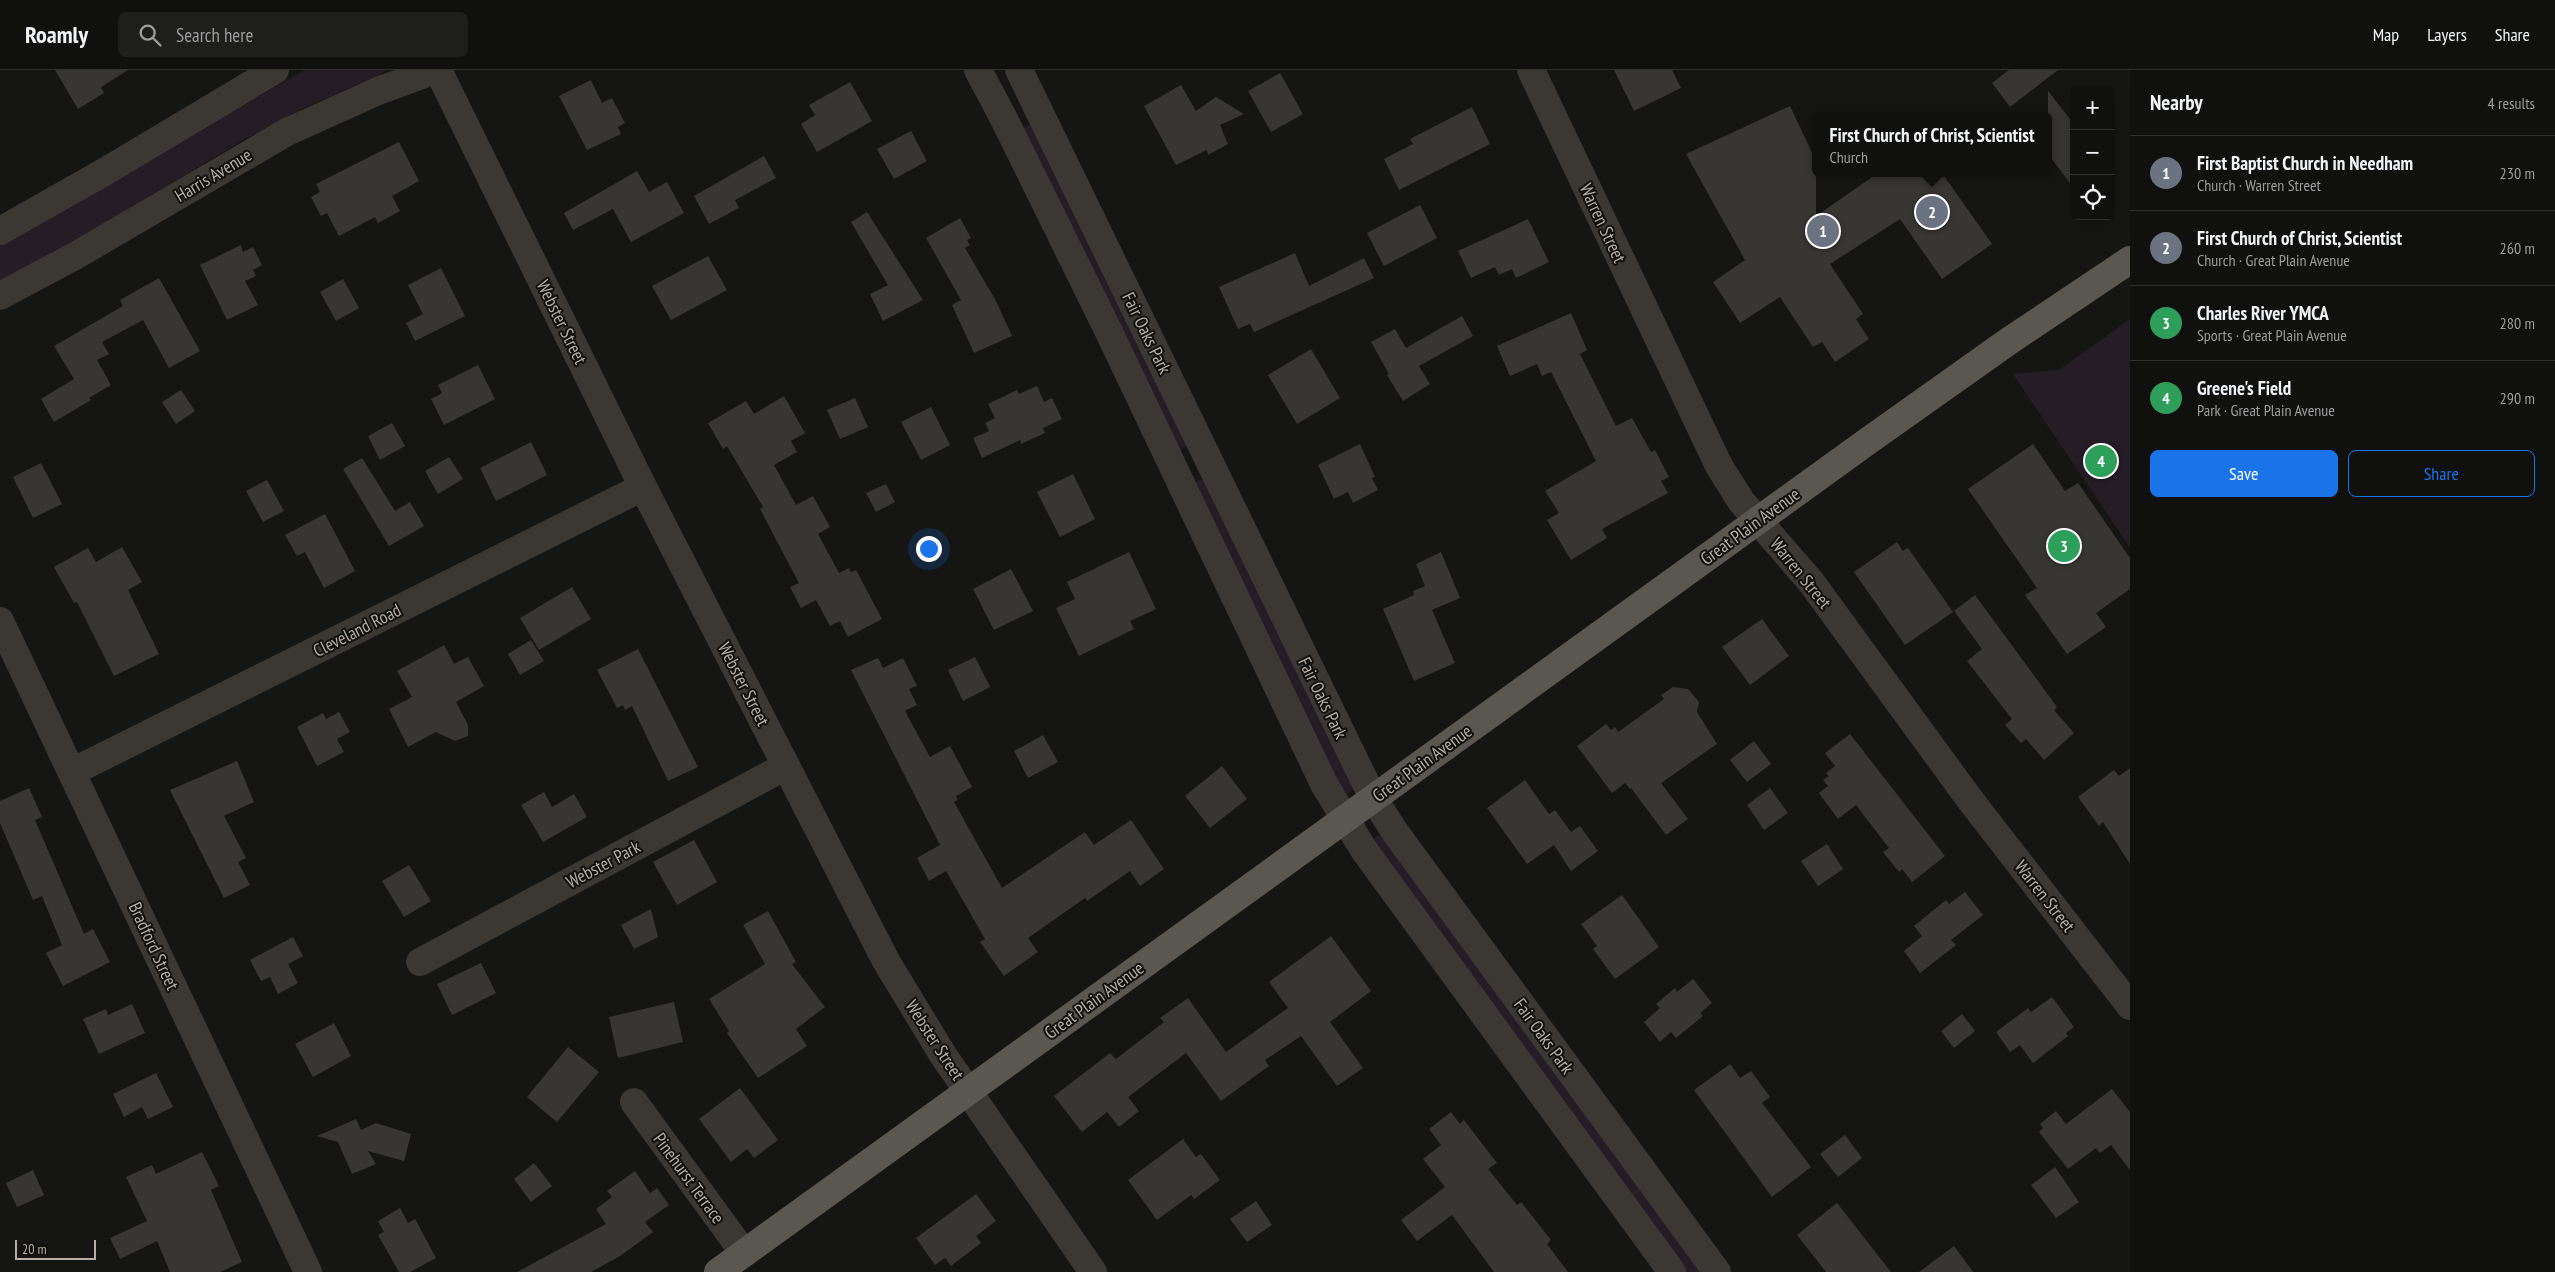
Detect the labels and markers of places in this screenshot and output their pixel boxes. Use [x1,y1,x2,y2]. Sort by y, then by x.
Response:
pin: 2 [1916,193,1948,231]
pin: 1 [1807,212,1839,250]
pin: 4 [2085,442,2117,480]
pin: 3 [2048,527,2080,565]

